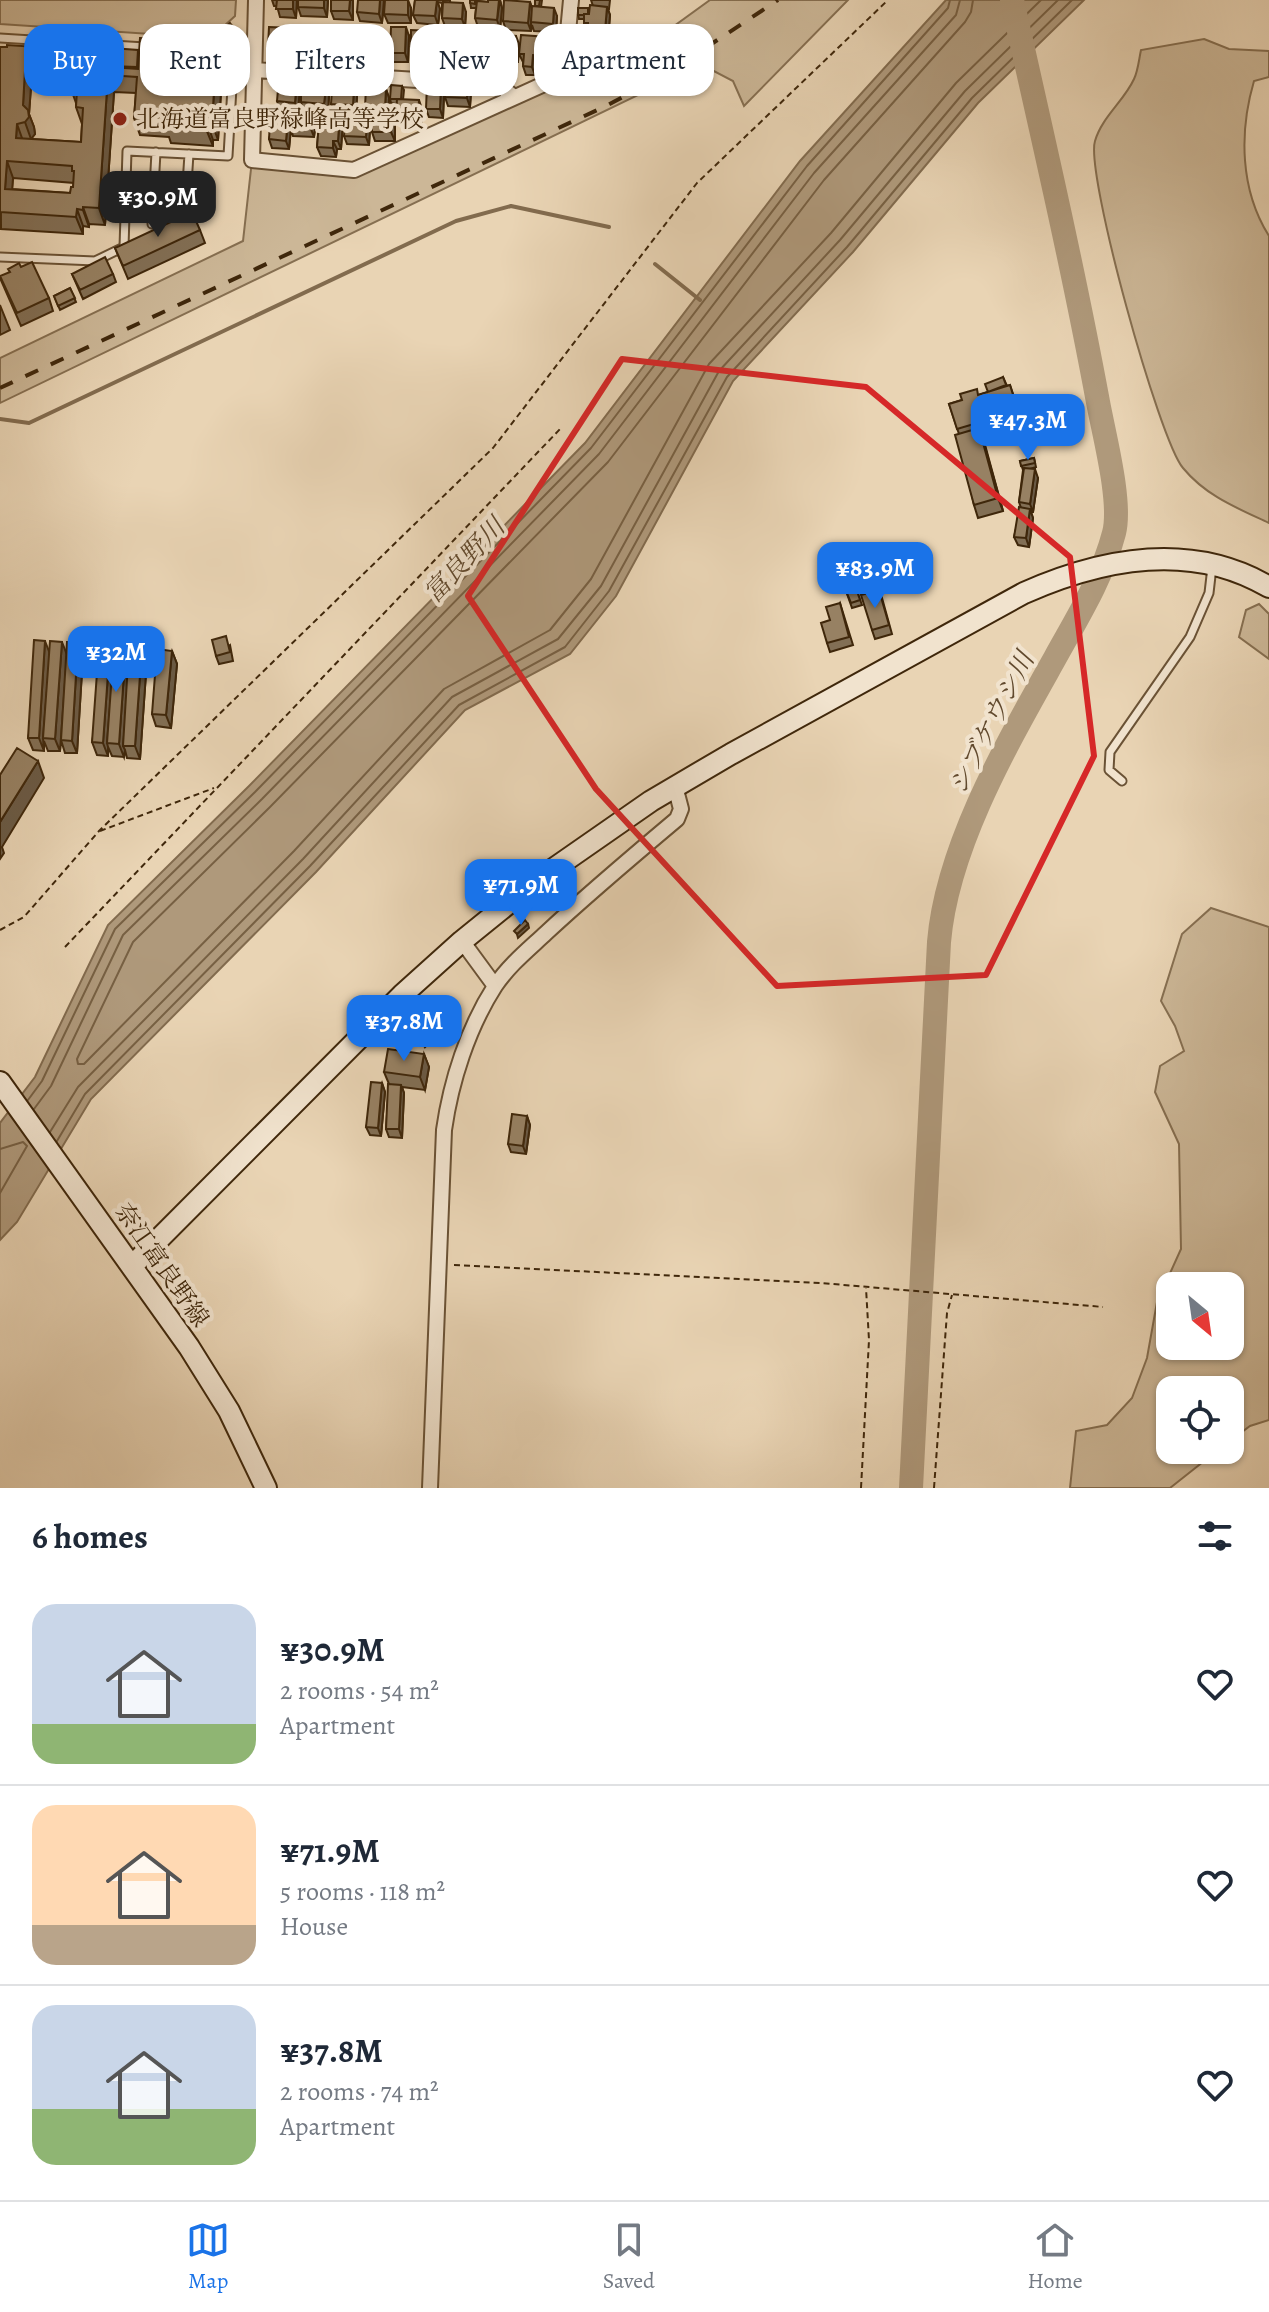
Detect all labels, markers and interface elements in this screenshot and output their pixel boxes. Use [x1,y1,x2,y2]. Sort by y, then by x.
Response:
chip: Buy [24,24,124,96]
chip: Rent [140,24,250,96]
chip: Filters [266,24,394,96]
chip: New [410,24,518,96]
chip: Apartment [534,24,714,96]
place label: 北海道富良野緑峰高等学校 [136,103,424,135]
marker: 北海道富良野緑峰高等学校 [111,110,129,128]
pin: ¥30.9M [93,171,223,239]
text: ¥30.9M [118,179,198,214]
pin: ¥47.3M [963,394,1093,462]
text: ¥47.3M [989,402,1067,437]
water label: 富良野川 [416,508,515,610]
pin: ¥83.9M [810,542,940,610]
text: ¥83.9M [835,550,915,585]
pin: ¥32M [69,626,163,694]
text: ¥32M [86,634,146,669]
water label: シブケウシ川 [941,643,1044,800]
pin: ¥71.9M [456,859,586,927]
text: ¥71.9M [483,867,559,902]
pin: ¥37.8M [339,995,469,1063]
text: ¥37.8M [365,1003,443,1038]
street label: 奈江富良野線 [108,1197,216,1333]
north arrow [1156,1272,1244,1360]
map controls [1156,1272,1244,1464]
button: locate [1156,1376,1244,1464]
text: 6 homes [32,1513,148,1560]
icon: filters [1193,1514,1237,1558]
text: ¥30.9M [280,1626,385,1673]
icon: home [96,1636,192,1732]
icon: heart [1193,1662,1237,1706]
text: 2 rooms · 54 m² [280,1673,439,1708]
text: Apartment [280,1708,395,1743]
text: ¥71.9M [280,1827,380,1874]
icon: home [96,1837,192,1933]
icon: heart [1193,1863,1237,1907]
text: 5 rooms · 118 m² [280,1874,445,1909]
text: House [280,1909,348,1944]
text: ¥37.8M [280,2027,383,2074]
icon: home [96,2037,192,2133]
icon: heart [1193,2063,1237,2107]
text: 2 rooms · 74 m² [280,2074,439,2109]
text: Apartment [280,2109,395,2144]
tab: Map [186,2218,230,2296]
tab: Saved [603,2218,655,2296]
tab: Home [1027,2218,1083,2296]

